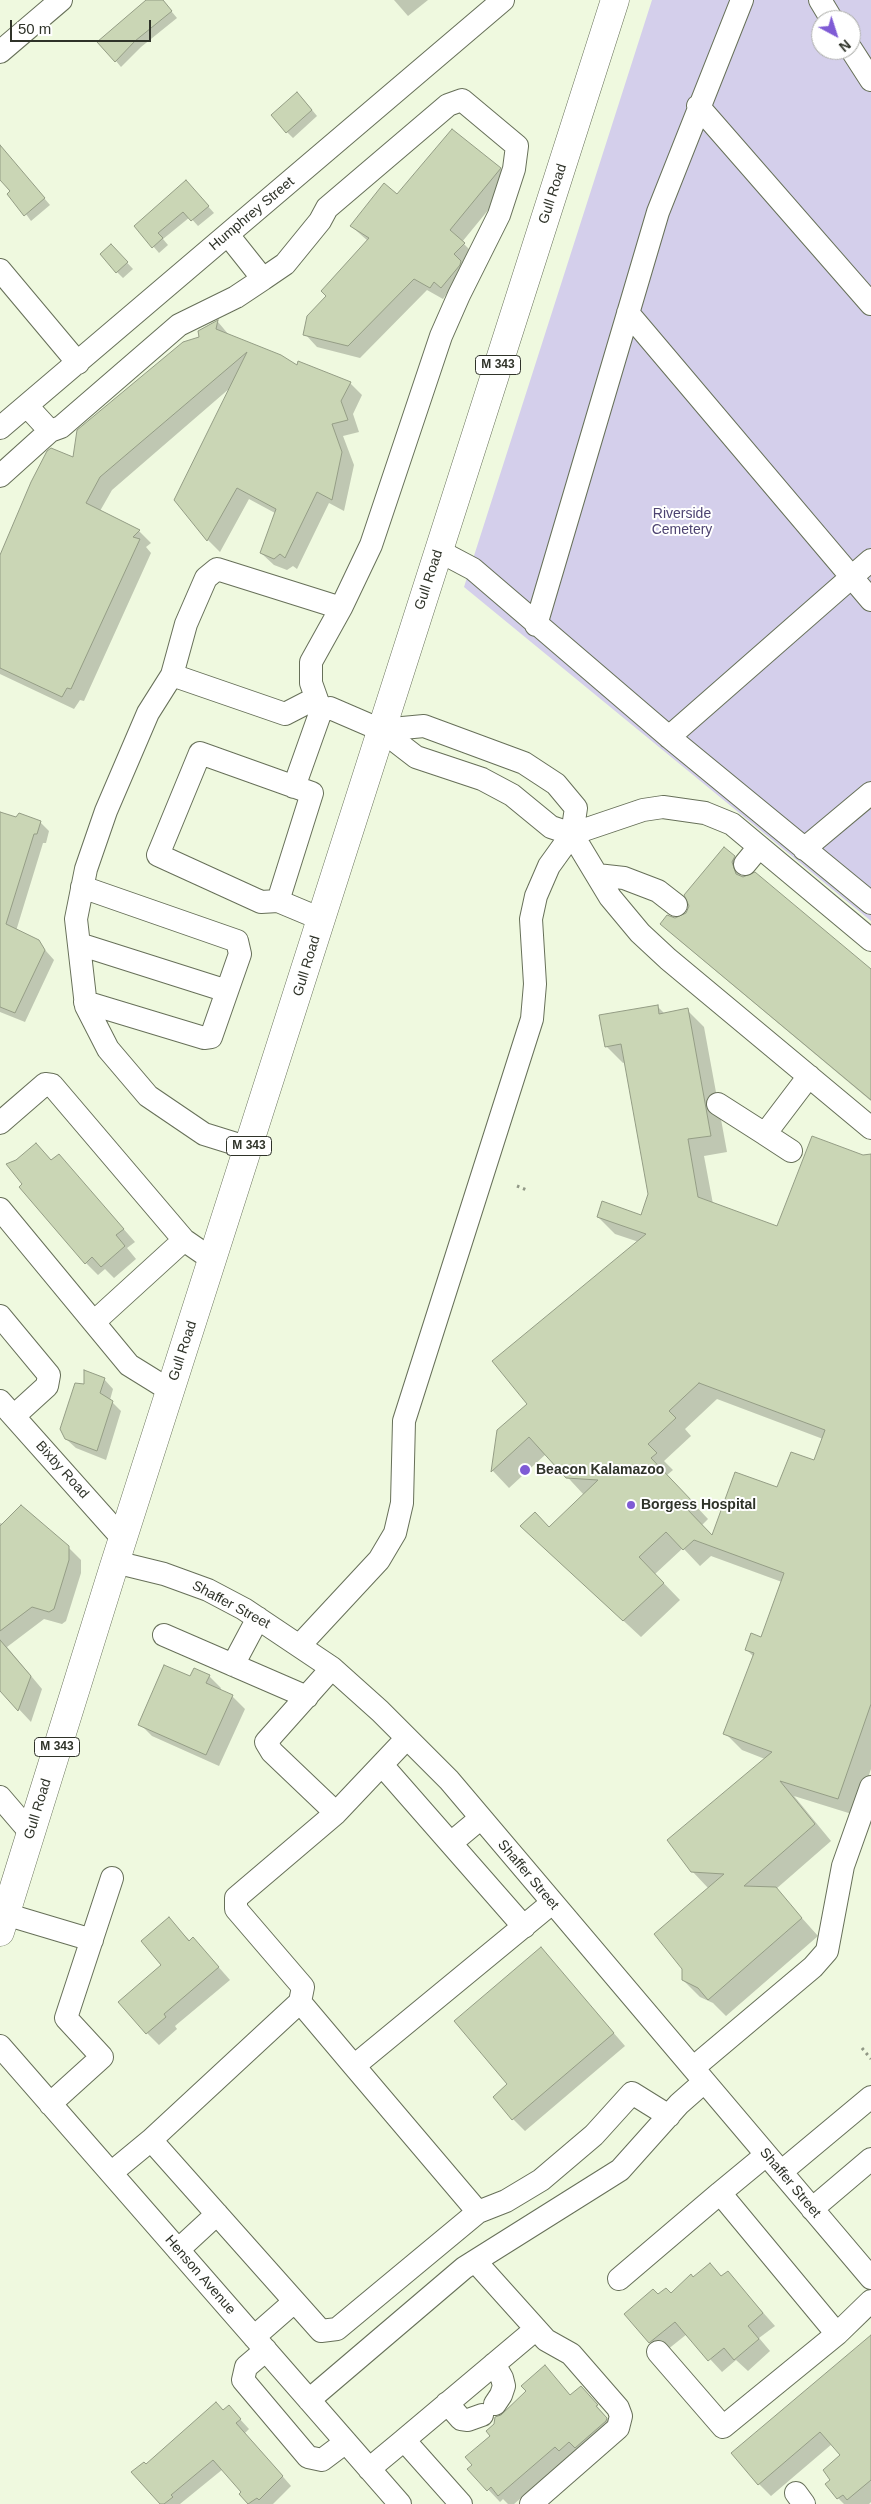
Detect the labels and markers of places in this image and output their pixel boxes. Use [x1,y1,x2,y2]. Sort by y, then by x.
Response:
place label: Beacon Kalamazoo [536,1462,664,1478]
marker: Beacon Kalamazoo [518,1463,532,1477]
place label: Borgess Hospital [641,1497,756,1513]
marker: Borgess Hospital [625,1499,637,1511]

